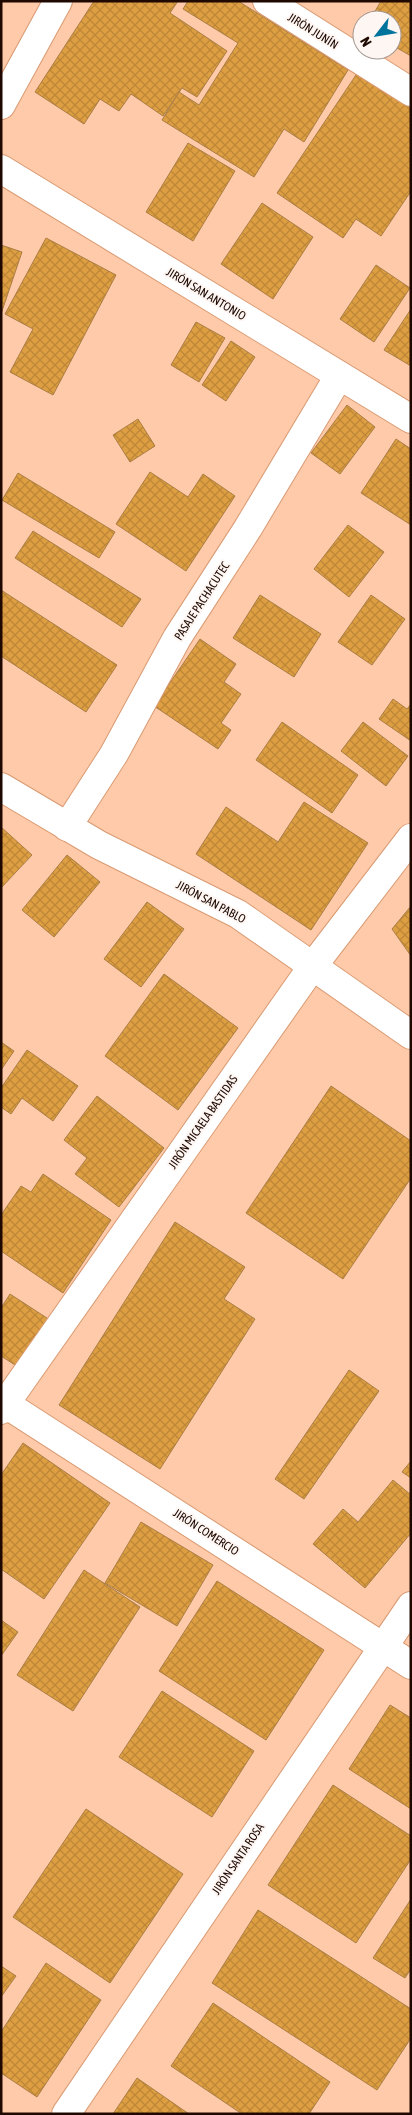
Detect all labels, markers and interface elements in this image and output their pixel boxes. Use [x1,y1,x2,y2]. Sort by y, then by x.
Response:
street label: JIRÓN JUNÍN [285,10,341,52]
north arrow [352,10,402,60]
text: N [357,34,375,49]
street label: JIRÓN SAN ANTONIO [164,265,248,323]
street label: PASAJE PACHACUTEC [171,559,233,643]
street label: JIRÓN SAN PABLO [174,878,248,926]
street label: JIRÓN MICAELA BASTIDAS [166,1073,240,1171]
street label: JIRÓN COMERCIO [171,1506,241,1558]
street label: JIRÓN SANTA ROSA [209,1821,267,1897]

